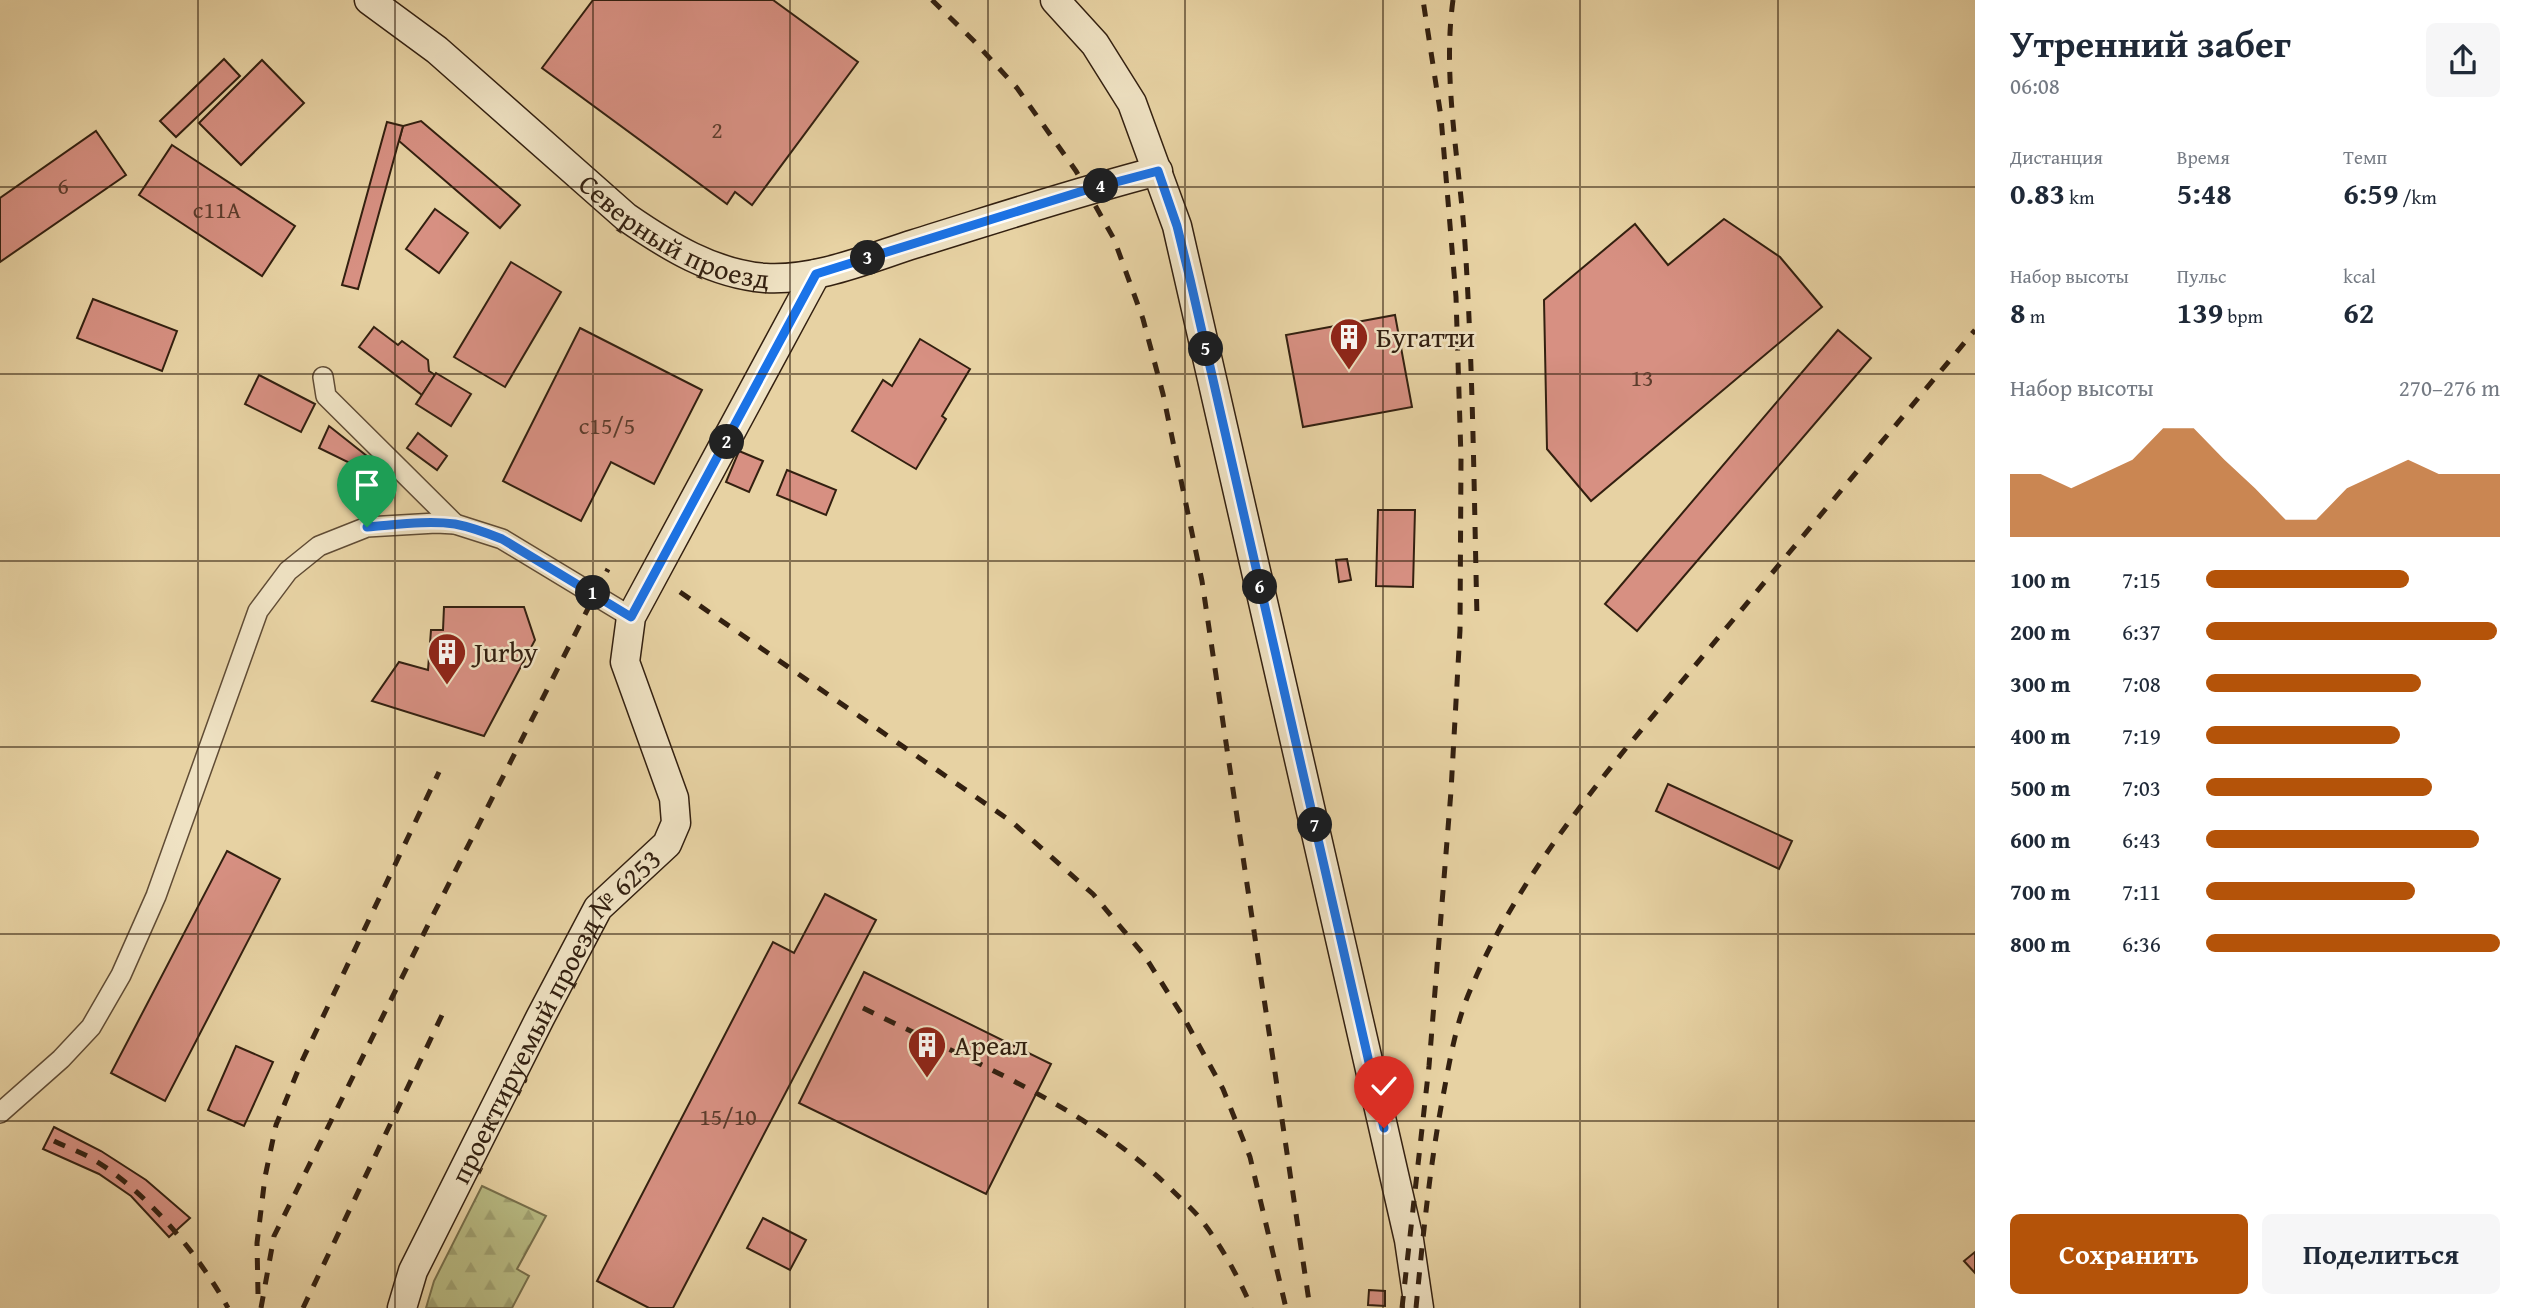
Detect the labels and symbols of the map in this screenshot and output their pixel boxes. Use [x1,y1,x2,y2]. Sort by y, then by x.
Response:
house number: 2 [711,112,723,147]
street label: Северный проезд [570,164,771,298]
house number: 6 [57,168,69,203]
pin: 4 [1084,168,1118,204]
house number: с11А [193,192,242,227]
pin: 3 [850,240,886,276]
building icon: Бугатти [1328,316,1370,371]
place label: Бугатти [1376,316,1475,357]
pin: 5 [1188,332,1224,366]
house number: 13 [1630,360,1654,395]
house number: с15/5 [579,408,635,443]
pin: 2 [710,424,744,460]
pin [337,455,397,527]
pin: 6 [1242,570,1278,604]
pin: 1 [576,576,610,610]
building icon: Jurby [426,631,468,686]
place label: Jurby [471,631,538,672]
pin: 7 [1298,808,1332,842]
street label: проектируемый проезд № 6253 [439,839,670,1191]
building icon: Ареал [906,1024,948,1079]
place label: Ареал [954,1024,1028,1065]
pin [1354,1056,1414,1128]
house number: 15/10 [699,1099,757,1134]

